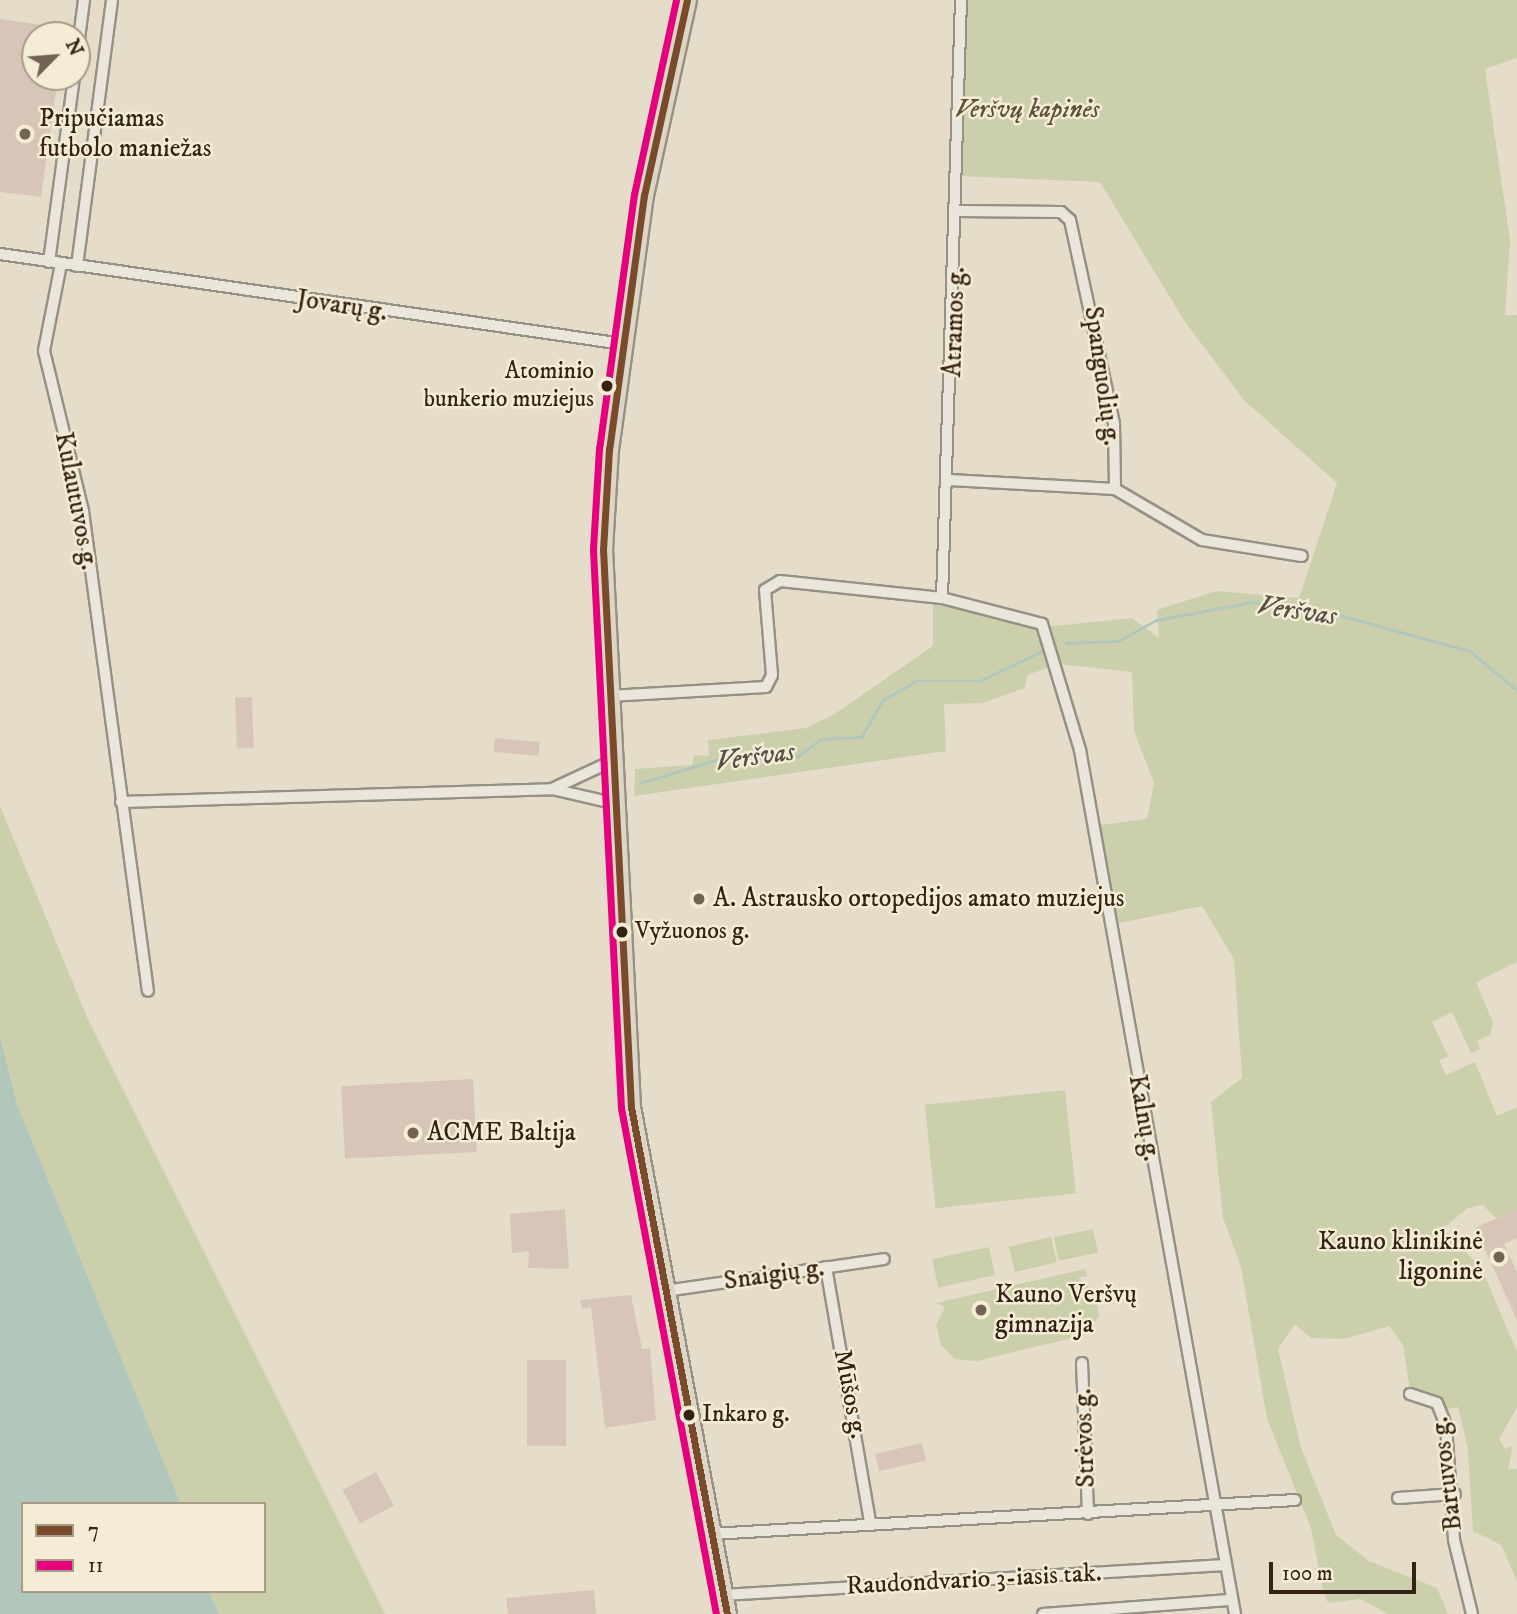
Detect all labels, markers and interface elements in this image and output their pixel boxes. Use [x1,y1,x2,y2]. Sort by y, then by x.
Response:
north arrow [21,21,91,91]
text: N [60,36,87,60]
park label: Veršvų kapinės [955,94,1099,126]
place label: Pripučiamas futbolo maniežas [39,103,211,164]
marker: Pripučiamas futbolo maniežas [17,126,33,142]
street label: Atramos g. [937,266,973,378]
street label: Jovarų g. [294,283,390,329]
street label: Spanguolių g. [1077,304,1127,448]
place label: Atominio bunkerio muziejus [424,358,594,414]
marker: Atominio bunkerio muziejus [600,379,614,393]
street label: Kulautuvos g. [47,429,105,573]
water label: Veršvas [1255,589,1339,633]
water label: Veršvas [713,735,797,779]
place label: A. Astrausko ortopedijos amato muziejus [713,883,1124,915]
marker: A. Astrausko ortopedijos amato muziejus [691,891,707,907]
place label: Vyžuonos g. [635,918,749,946]
marker: Vyžuonos g. [615,925,629,939]
street label: Kalnų g. [1121,1072,1167,1164]
place label: ACME Baltija [427,1117,576,1149]
marker: ACME Baltija [405,1125,421,1141]
place label: Kauno klinikinė ligoninė [1318,1226,1483,1288]
marker: Kauno klinikinė ligoninė [1489,1247,1509,1267]
street label: Snaigių g. [722,1253,826,1297]
place label: Kauno Veršvų gimnazija [995,1279,1137,1340]
marker: Kauno Veršvų gimnazija [973,1302,989,1318]
street label: Mūšos g. [826,1347,874,1441]
street label: Strėvos g. [1068,1388,1102,1488]
place label: Inkaro g. [702,1401,790,1429]
marker: Inkaro g. [682,1408,696,1422]
street label: Bartuvos g. [1425,1415,1469,1533]
legend [21,1502,266,1593]
text: 7 [88,1518,99,1544]
scale bar [1272,1548,1419,1592]
text: 11 [88,1553,103,1579]
street label: Raudondvario 3-iasis tak. [845,1558,1103,1602]
text: 100 m [1282,1561,1333,1587]

